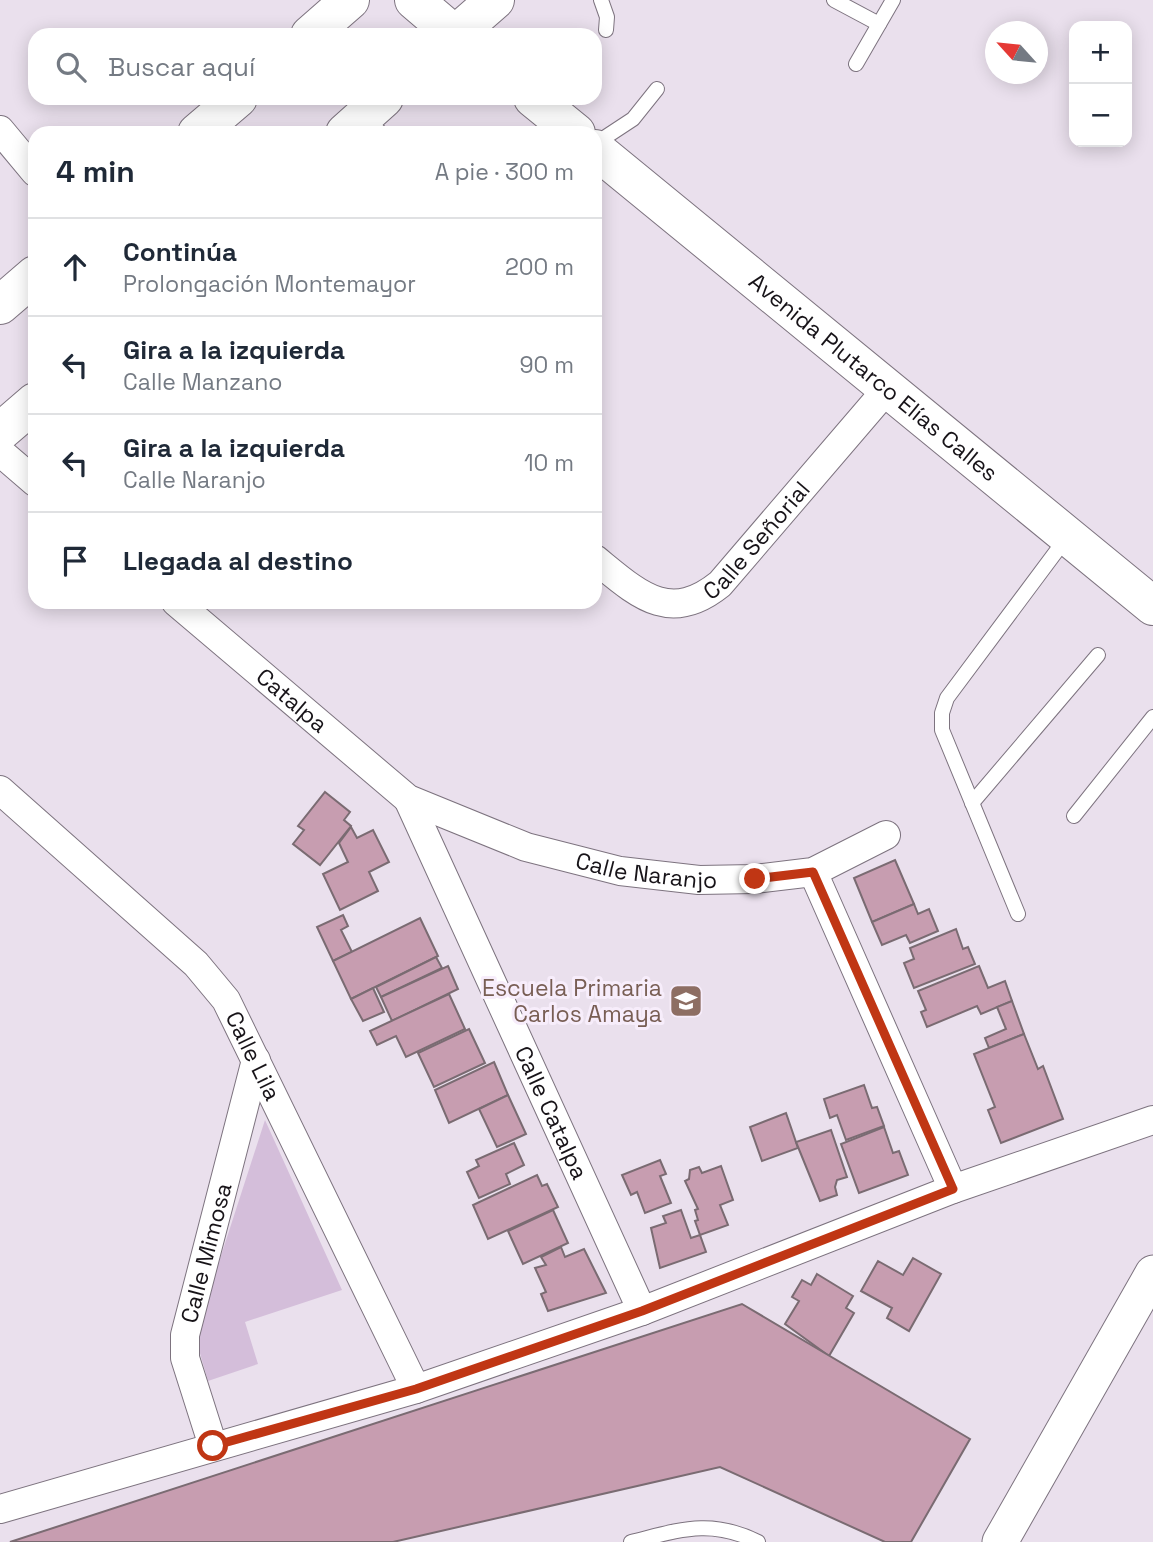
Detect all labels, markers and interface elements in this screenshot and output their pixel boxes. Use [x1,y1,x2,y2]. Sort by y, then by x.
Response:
north arrow [985,21,1048,84]
map controls [1069,21,1132,147]
button: + [1069,21,1132,84]
search box [28,28,602,105]
icon: search [52,48,90,86]
text: Buscar aquí [108,50,255,84]
button: − [1069,84,1132,147]
text: 4 min [56,152,135,191]
text: A pie · 300 m [435,157,574,187]
text: Continúa [123,235,237,269]
icon: ahead [56,248,94,286]
text: 200 m [505,252,574,282]
street label: Avenida Plutarco Elías Calles [743,266,1004,488]
text: Prolongación Montemayor [123,269,416,299]
text: Gira a la izquierda [123,333,345,367]
icon: left [56,346,94,384]
text: 90 m [519,350,574,380]
text: Calle Manzano [123,367,282,397]
text: Gira a la izquierda [123,431,345,465]
icon: left [56,444,94,482]
text: 10 m [524,448,574,478]
text: Calle Naranjo [123,465,266,495]
street label: Calle Señorial [697,475,816,607]
icon: arrive [56,542,94,580]
text: Llegada al destino [123,544,353,578]
street label: Catalpa [250,662,334,739]
street label: Calle Naranjo [572,845,717,895]
route end [739,863,770,894]
place label: Escuela Primaria Carlos Amaya [482,973,662,1029]
school or university icon: Escuela Primaria Carlos Amaya [667,982,705,1020]
street label: Calle Lila [219,1006,288,1105]
street label: Calle Catalpa [508,1041,595,1184]
street label: Calle Mimosa [174,1180,239,1326]
route start [197,1430,228,1461]

